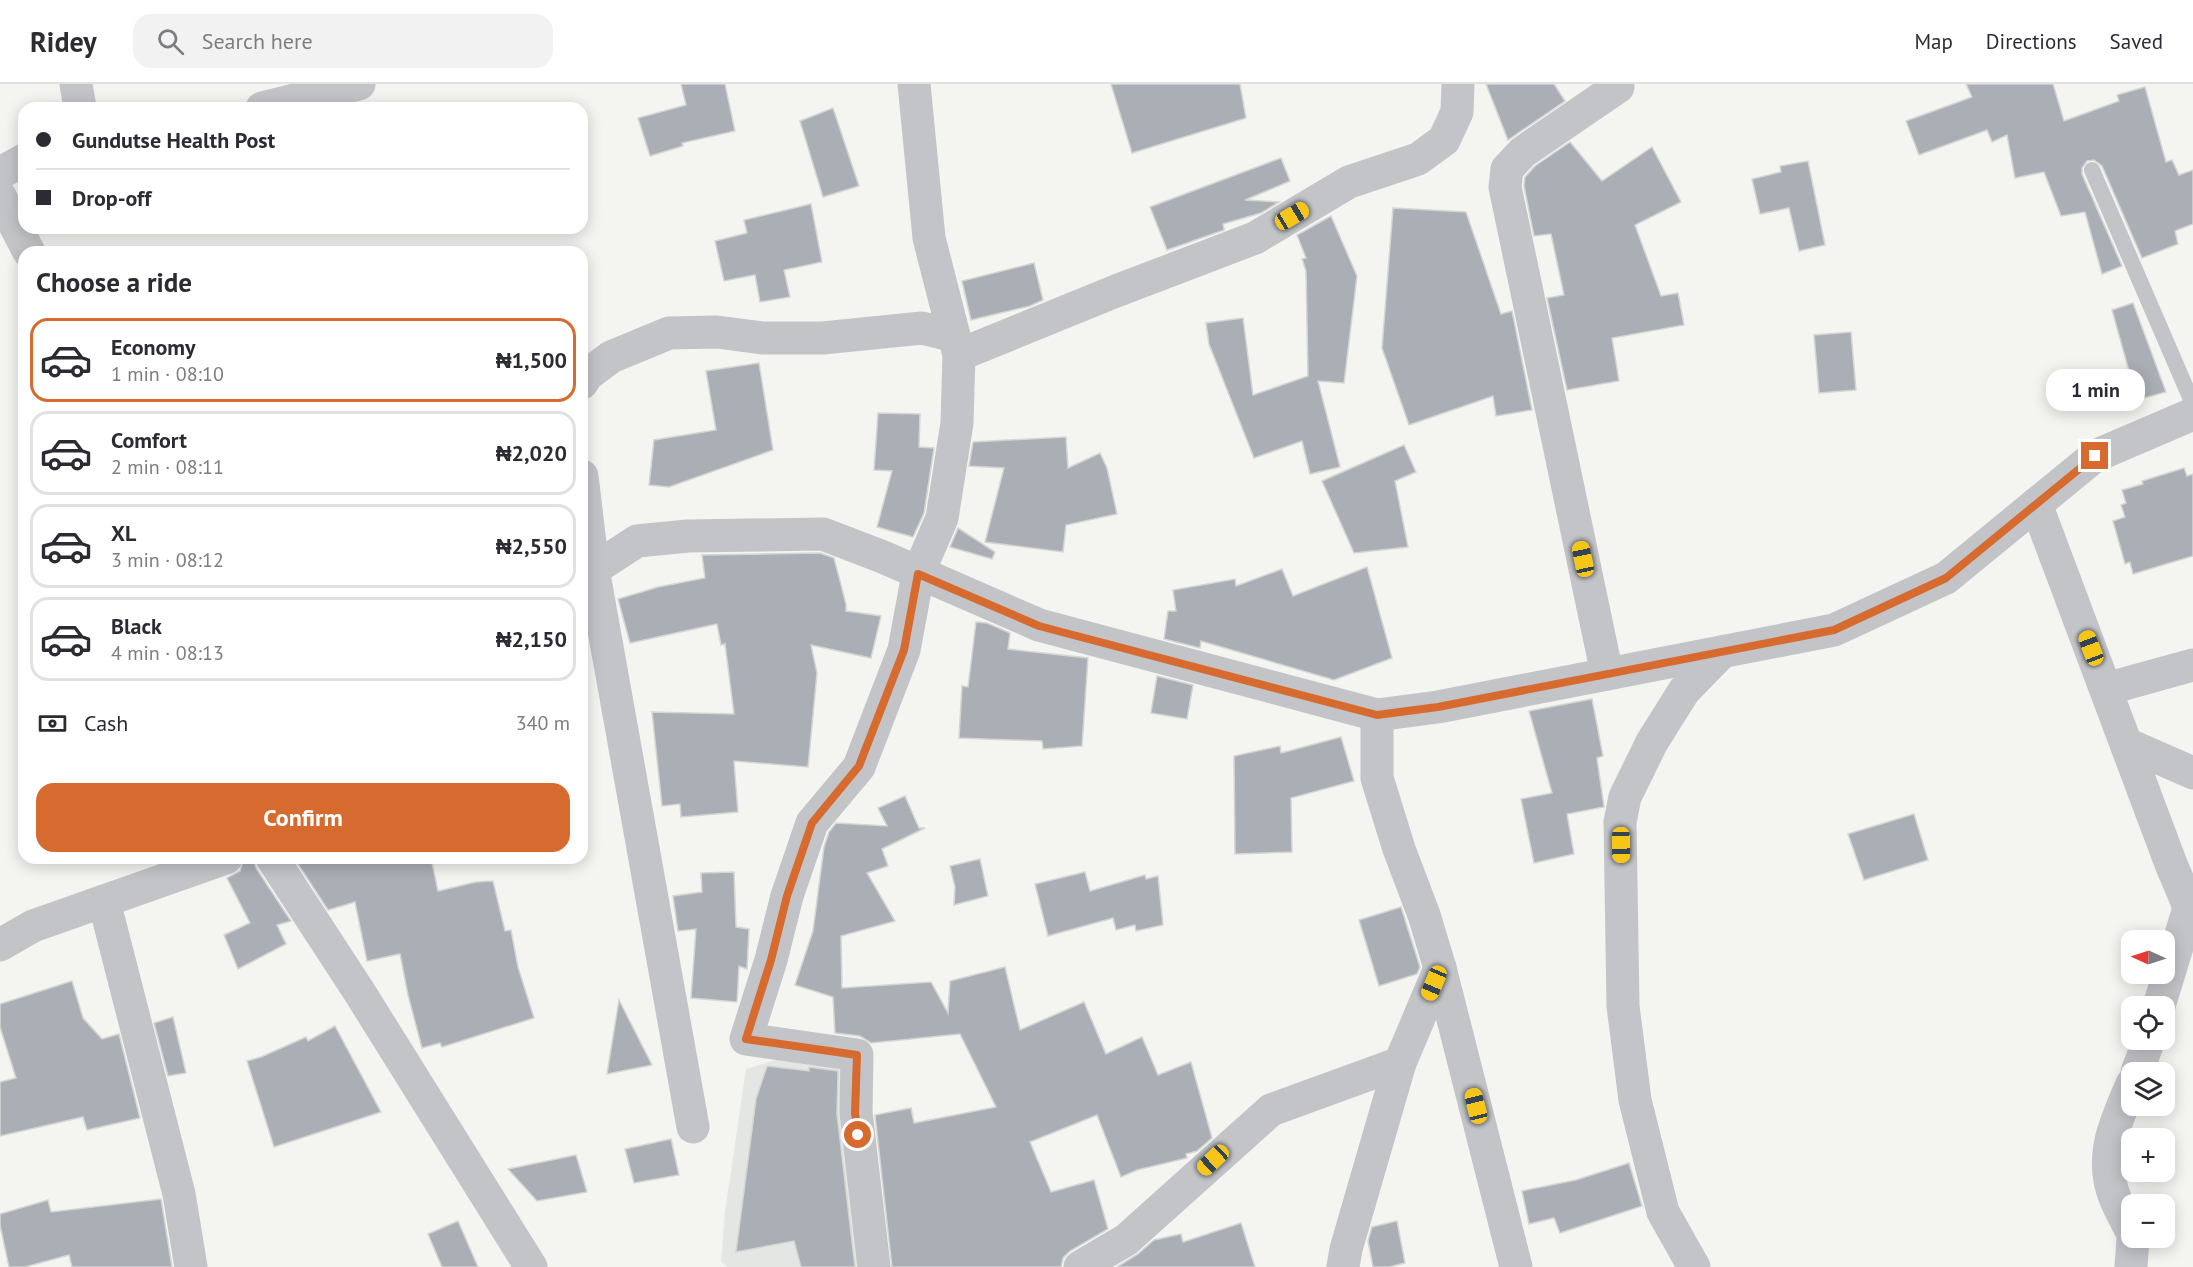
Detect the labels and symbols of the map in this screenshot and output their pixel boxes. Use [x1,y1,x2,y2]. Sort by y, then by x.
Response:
car [1272,199,1312,233]
callout: 1 min [2046,369,2144,411]
route end [2081,442,2108,469]
car [1570,540,1596,578]
car [2076,628,2106,668]
car [1612,827,1630,863]
north arrow [2121,930,2175,984]
car [1419,963,1449,1003]
car [1463,1086,1489,1126]
route start [844,1121,871,1148]
car [1194,1141,1232,1179]

